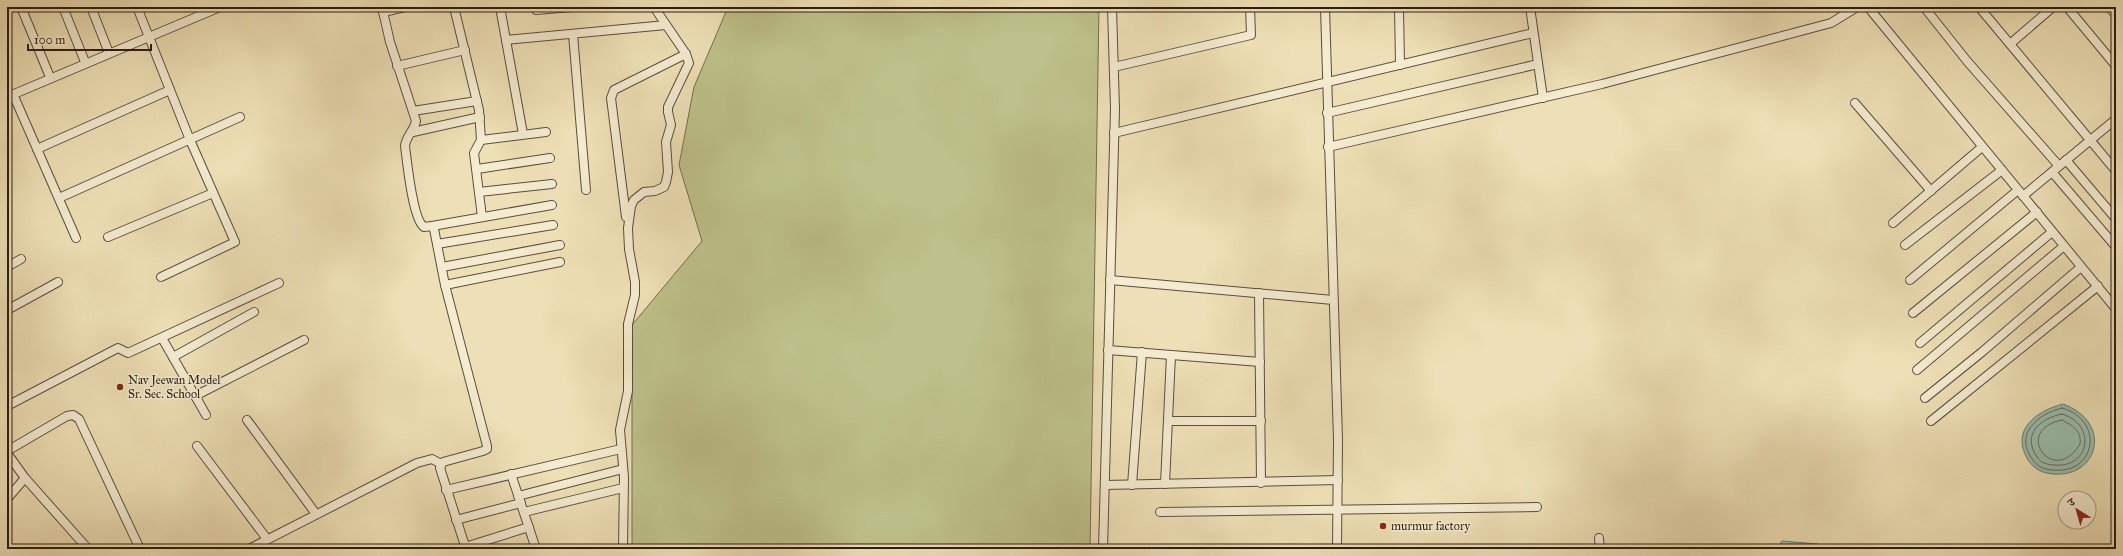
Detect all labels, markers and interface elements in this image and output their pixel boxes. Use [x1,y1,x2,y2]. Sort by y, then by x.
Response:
scale bar [28,26,151,52]
text: 100 m [34,33,65,47]
place label: Nav Jeewan Model Sr. Sec. School [128,373,221,401]
marker: Nav Jeewan Model Sr. Sec. School [115,382,125,392]
north arrow [2057,490,2097,530]
text: उ [2064,495,2079,510]
place label: murmur factory [1391,519,1470,533]
marker: murmur factory [1378,521,1388,531]

